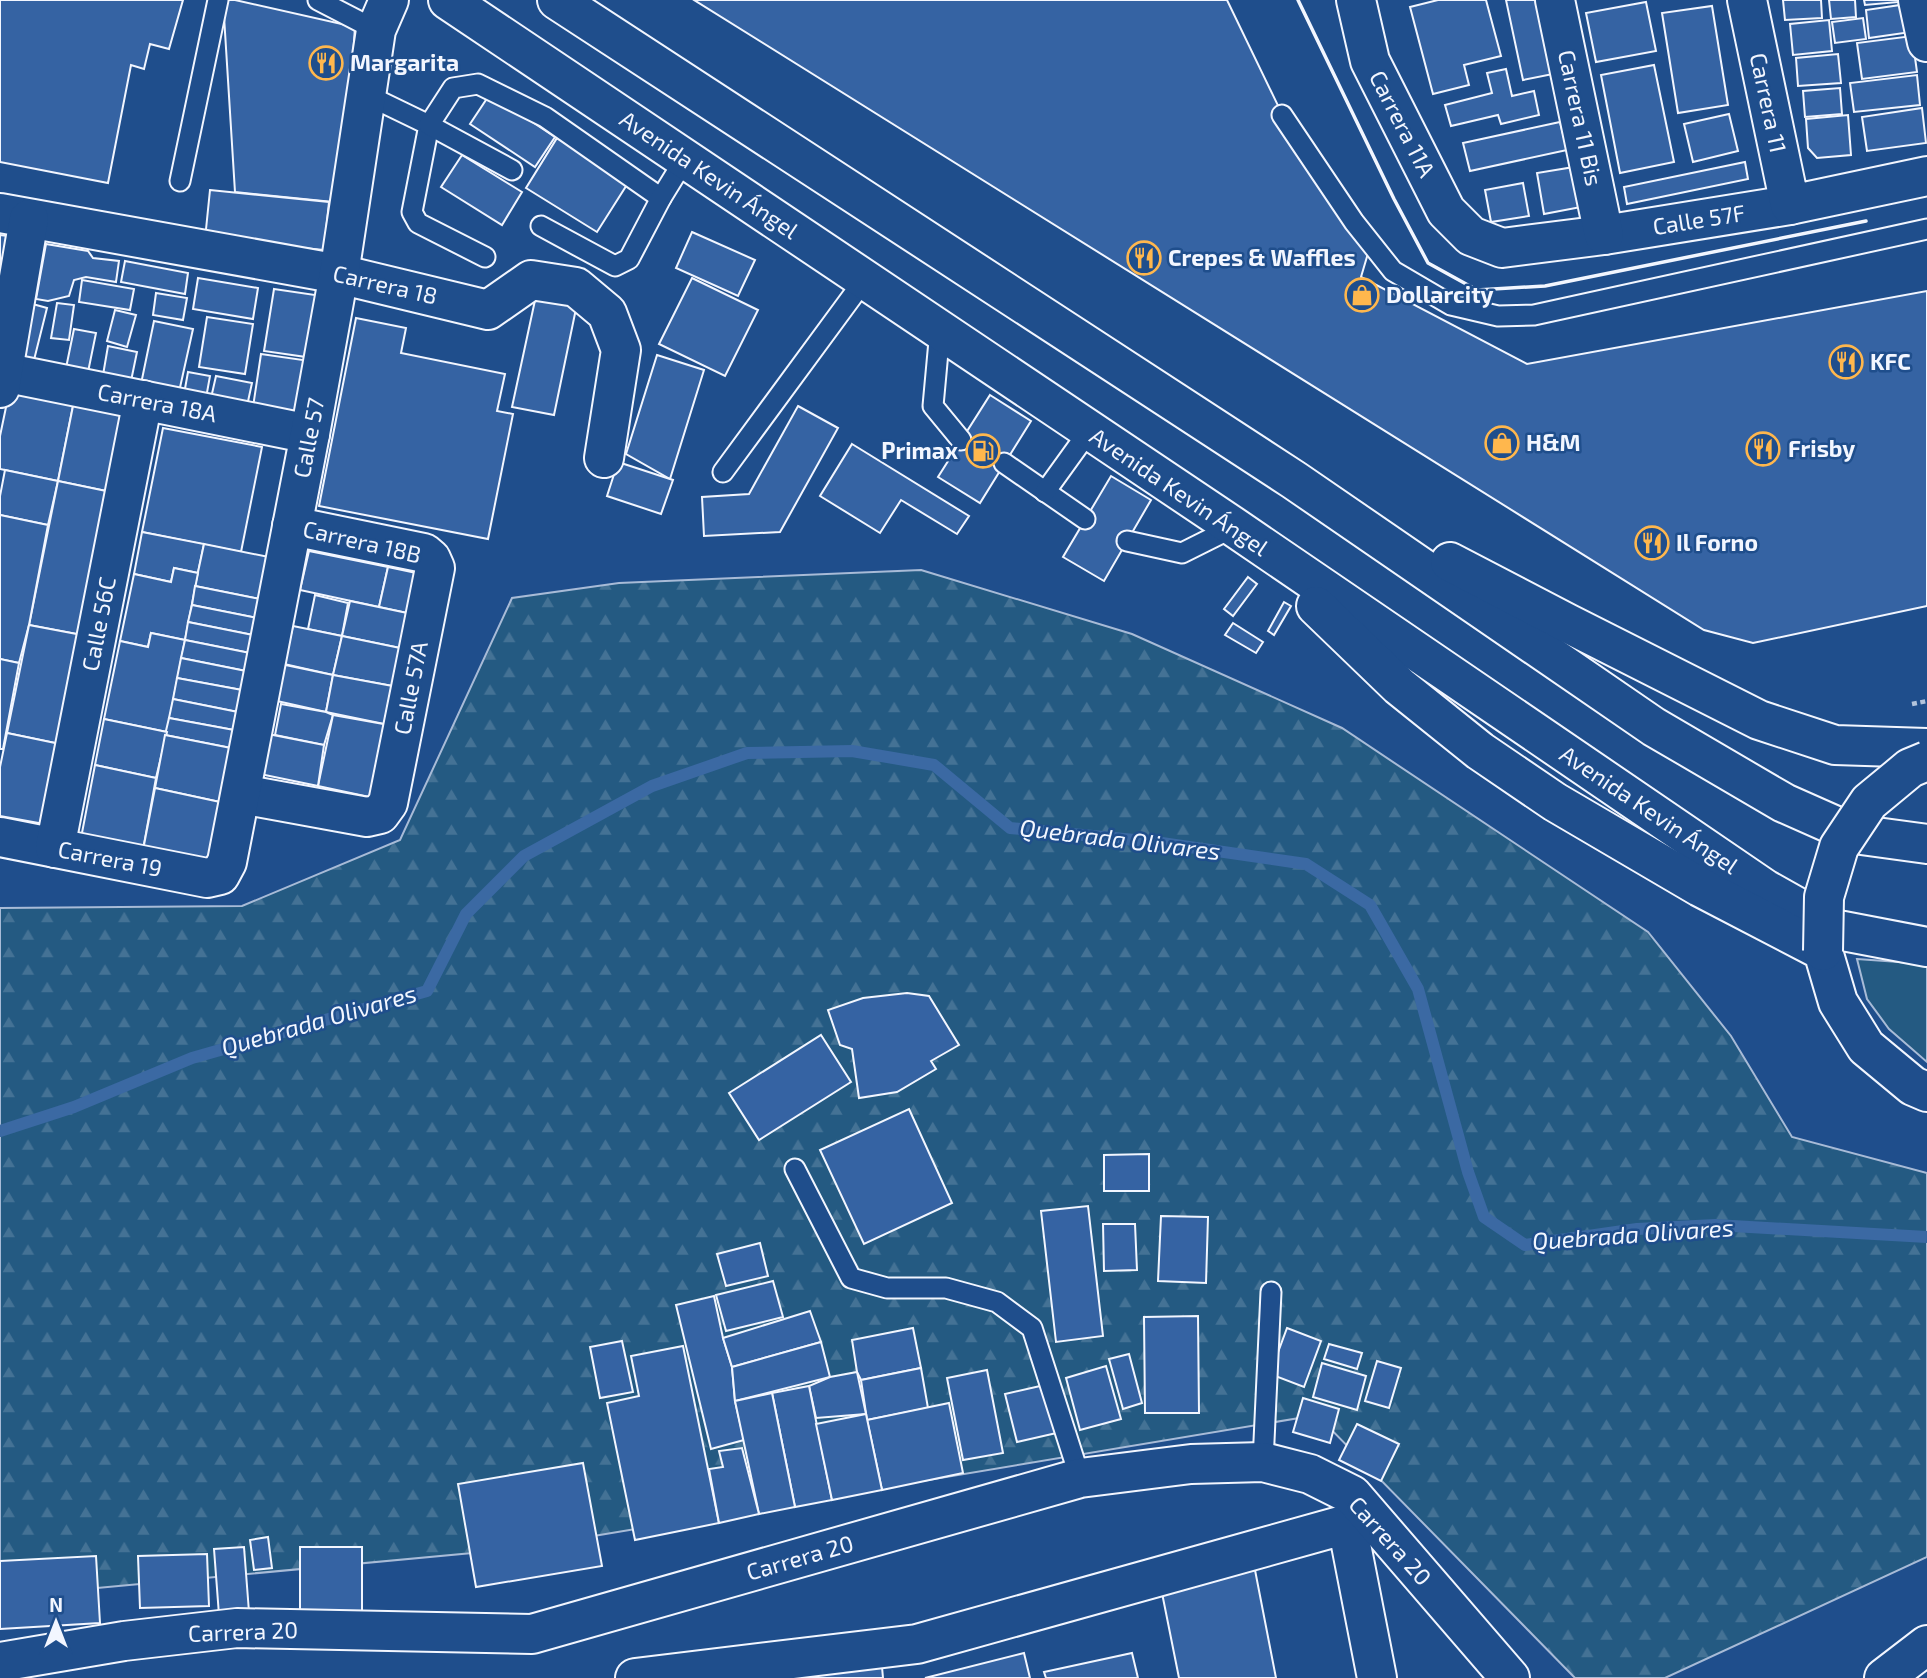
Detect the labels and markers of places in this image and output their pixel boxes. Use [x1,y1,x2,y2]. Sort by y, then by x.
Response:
restaurant icon: Margarita [307,44,345,82]
place label: Margarita [350,48,459,76]
restaurant icon: Crepes & Waffles [1125,239,1163,277]
place label: Crepes & Waffles [1168,243,1356,271]
shop icon: Dollarcity [1343,276,1381,314]
place label: Dollarcity [1386,280,1494,308]
restaurant icon: KFC [1827,343,1865,381]
place label: KFC [1870,347,1911,375]
shop icon: H&M [1483,424,1521,462]
place label: H&M [1526,428,1581,456]
restaurant icon: Frisby [1744,430,1782,468]
fuel station icon: Primax [964,432,1002,470]
place label: Frisby [1788,434,1855,462]
place label: Primax [881,436,958,464]
restaurant icon: Il Forno [1633,524,1671,562]
place label: Il Forno [1676,528,1758,556]

